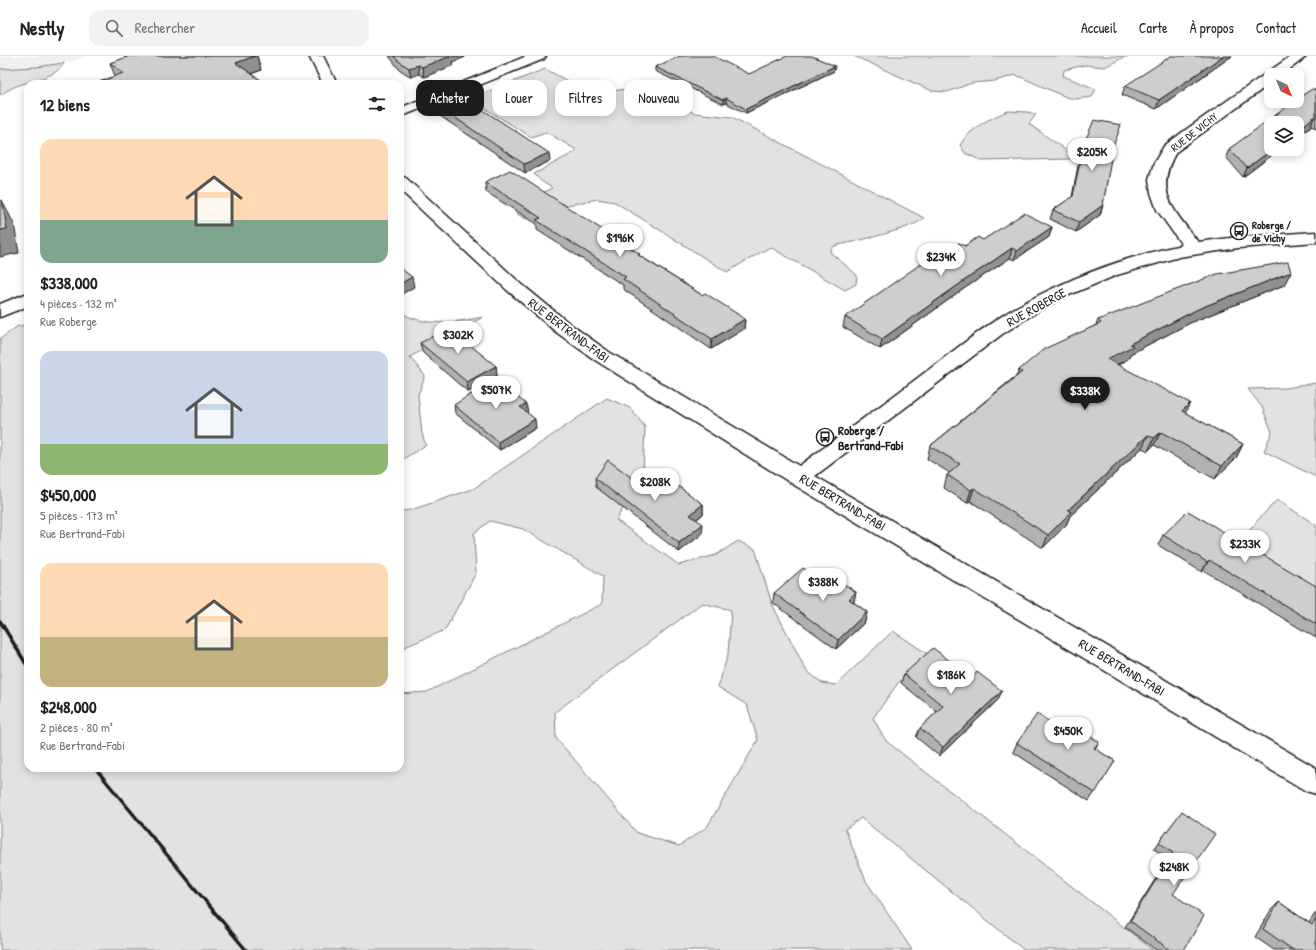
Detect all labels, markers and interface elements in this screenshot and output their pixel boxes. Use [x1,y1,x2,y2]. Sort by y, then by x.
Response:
search box [89,10,369,46]
text: Nestly [20,15,65,41]
icon: search [103,17,125,39]
text: Rechercher [135,17,195,38]
text: Accueil [1081,18,1117,37]
text: Carte [1139,18,1168,37]
text: À propos [1190,18,1234,37]
text: Contact [1256,18,1296,37]
north arrow [1264,68,1304,108]
map controls [1264,68,1304,156]
chip: Acheter [416,80,484,116]
chip: Louer [492,80,547,116]
chip: Filtres [555,80,616,116]
chip: Nouveau [624,80,693,116]
text: 12 biens [40,93,90,116]
icon: filters [366,93,388,115]
street label: RUE DE VICHY [1168,109,1220,155]
button: layers [1264,116,1304,156]
pin: $205K [1064,138,1120,172]
text: $205K [1077,142,1107,160]
icon: home [178,165,250,237]
place label: Roberge / de Vichy [1252,218,1291,246]
bus stop icon: Roberge / de Vichy [1229,221,1249,241]
pin: $196K [592,224,648,258]
text: $196K [606,228,634,246]
pin: $234K [913,243,969,277]
text: $234K [926,247,956,265]
text: $338,000 [40,271,98,294]
street label: RUE ROBERGE [1003,283,1069,331]
street label: RUE BERTRAND-FABI [525,293,613,367]
text: 4 pièces · 132 m² [40,294,117,312]
text: Rue Roberge [40,312,97,330]
pin: $302K [430,321,486,355]
text: $302K [442,325,474,343]
pin: $507K [468,376,524,410]
icon: home [178,377,250,449]
pin: $338K [1057,377,1113,411]
text: $507K [480,380,512,398]
text: $338K [1070,381,1100,399]
place label: Roberge / Bertrand-Fabi [838,421,904,454]
bus stop icon: Roberge / Bertrand-Fabi [815,427,835,447]
pin: $208K [627,468,683,502]
street label: RUE BERTRAND-FABI [797,469,889,535]
text: $208K [640,472,670,490]
text: $450,000 [40,483,96,506]
text: 5 pièces · 173 m² [40,506,118,524]
text: Rue Bertrand-Fabi [40,524,125,542]
pin: $233K [1217,530,1273,564]
text: $233K [1229,534,1261,552]
pin: $388K [795,568,851,602]
text: $388K [808,572,838,590]
icon: home [178,589,250,661]
street label: RUE BERTRAND-FABI [1076,634,1168,700]
pin: $186K [923,661,979,695]
text: $186K [937,665,965,683]
text: $248,000 [40,695,97,718]
pin: $450K [1040,717,1096,751]
text: 2 pièces · 80 m² [40,718,113,736]
text: $450K [1053,721,1083,739]
text: Rue Bertrand-Fabi [40,736,125,754]
pin: $248K [1146,853,1202,887]
text: $248K [1159,857,1189,875]

